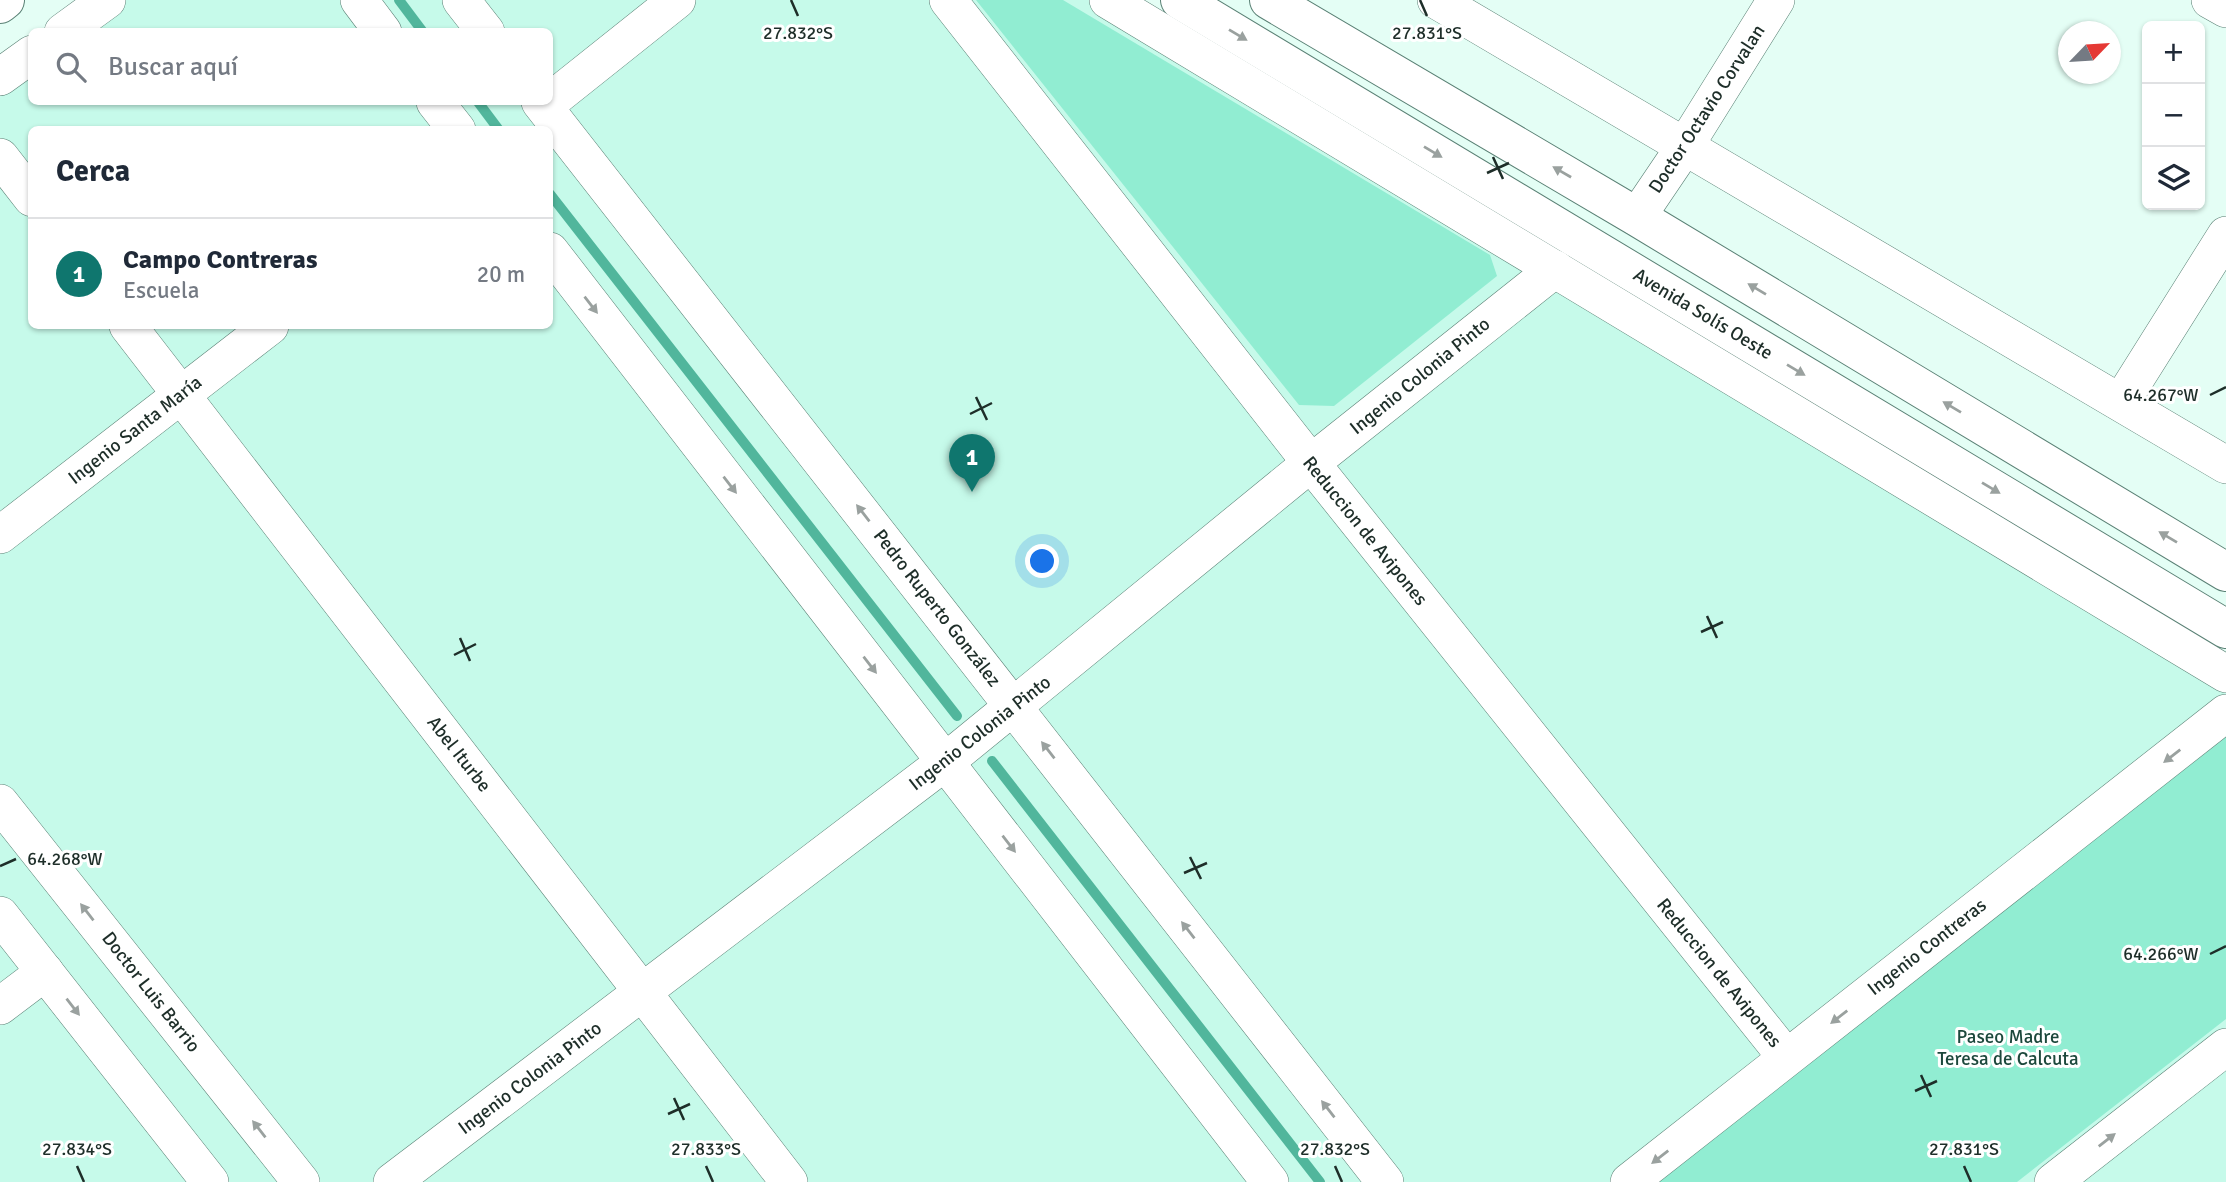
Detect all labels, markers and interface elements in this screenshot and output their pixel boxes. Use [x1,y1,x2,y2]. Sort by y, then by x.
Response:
street label: Doctor Octavio Corvalan [1643,20,1771,198]
north arrow [2058,21,2121,84]
map controls [2142,21,2205,210]
button: + [2142,21,2205,84]
text: 27.832°S [763,22,833,44]
text: 27.831°S [1392,22,1462,44]
search box [28,28,553,105]
one-way arrow [1229,29,1248,41]
icon: search [52,48,90,86]
text: Buscar aquí [108,51,238,83]
button: − [2142,84,2205,147]
one-way arrow [1424,146,1443,159]
button: layers [2142,147,2205,210]
text: Cerca [56,153,130,190]
one-way arrow [1552,166,1571,179]
text: Campo Contreras [123,244,317,276]
text: 1 [73,260,85,289]
text: 20 m [477,260,525,289]
street label: Avenida Solís Oeste [1629,263,1777,365]
text: Escuela [123,276,199,305]
one-way arrow [1748,283,1767,296]
one-way arrow [584,295,599,313]
street label: Ingenio Colonia Pinto [1345,312,1495,440]
one-way arrow [1787,364,1806,377]
street label: Ingenio Santa María [63,370,207,490]
text: 64.267°W [2123,384,2199,406]
one-way arrow [1942,401,1961,413]
pin: 1 [949,434,995,492]
street label: Reduccion de Avipones [1297,451,1433,611]
one-way arrow [723,475,738,493]
one-way arrow [1982,481,2001,494]
one-way arrow [855,505,870,523]
street label: Pedro Ruperto González [868,524,1006,692]
one-way arrow [2158,531,2177,543]
your location [1025,544,1059,578]
one-way arrow [862,655,877,673]
street label: Ingenio Colonia Pinto [904,670,1056,796]
street label: Abel Iturbe [422,711,496,797]
one-way arrow [1041,742,1056,760]
one-way arrow [2164,748,2182,763]
one-way arrow [1001,835,1016,853]
text: 64.268°W [27,848,103,870]
street label: Reduccion de Avipones [1651,893,1787,1053]
street label: Ingenio Contreras [1863,893,1991,1001]
one-way arrow [80,904,95,921]
one-way arrow [1181,921,1196,939]
street label: Doctor Luis Barrio [96,927,206,1057]
text: 64.266°W [2123,943,2199,965]
one-way arrow [65,997,80,1015]
one-way arrow [1830,1009,1848,1024]
street label: Ingenio Colonia Pinto [453,1016,607,1140]
park label: Paseo Madre Teresa de Calcuta [1937,1025,2079,1071]
one-way arrow [1322,1100,1336,1118]
one-way arrow [252,1120,267,1137]
one-way arrow [2098,1133,2116,1148]
text: 27.834°S [42,1138,112,1160]
text: 27.833°S [671,1138,741,1160]
text: 27.832°S [1300,1138,1370,1160]
text: 27.831°S [1929,1138,1999,1160]
one-way arrow [1651,1150,1669,1164]

